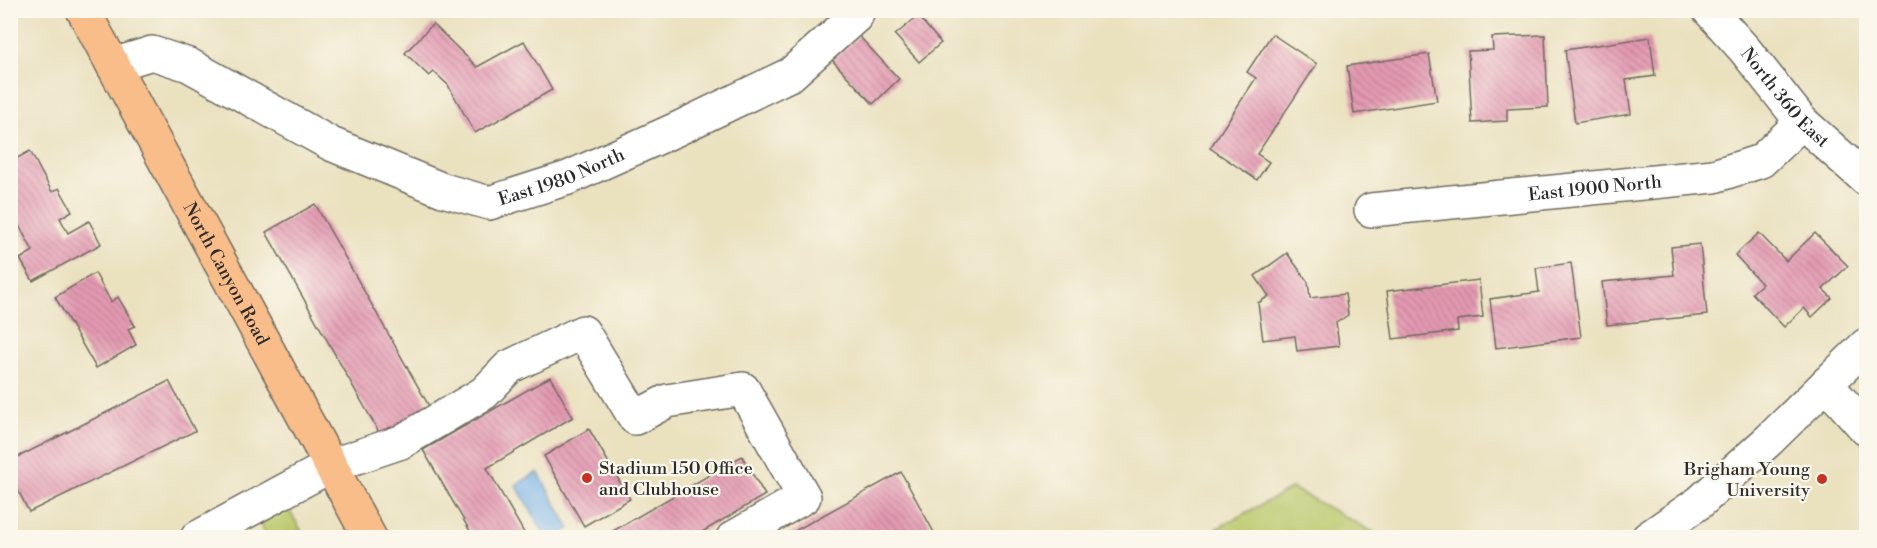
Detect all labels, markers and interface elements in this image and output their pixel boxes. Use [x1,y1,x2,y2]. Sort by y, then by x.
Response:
street label: North 360 East [1735,43,1834,153]
street label: East 1980 North [495,143,629,211]
street label: East 1900 North [1527,170,1663,206]
street label: North Canyon Road [178,198,274,350]
place label: Stadium 150 Office and Clubhouse [599,457,753,501]
place label: Brigham Young University [1683,458,1811,502]
marker: Stadium 150 Office and Clubhouse [580,471,594,485]
marker: Brigham Young University [1815,472,1829,486]

